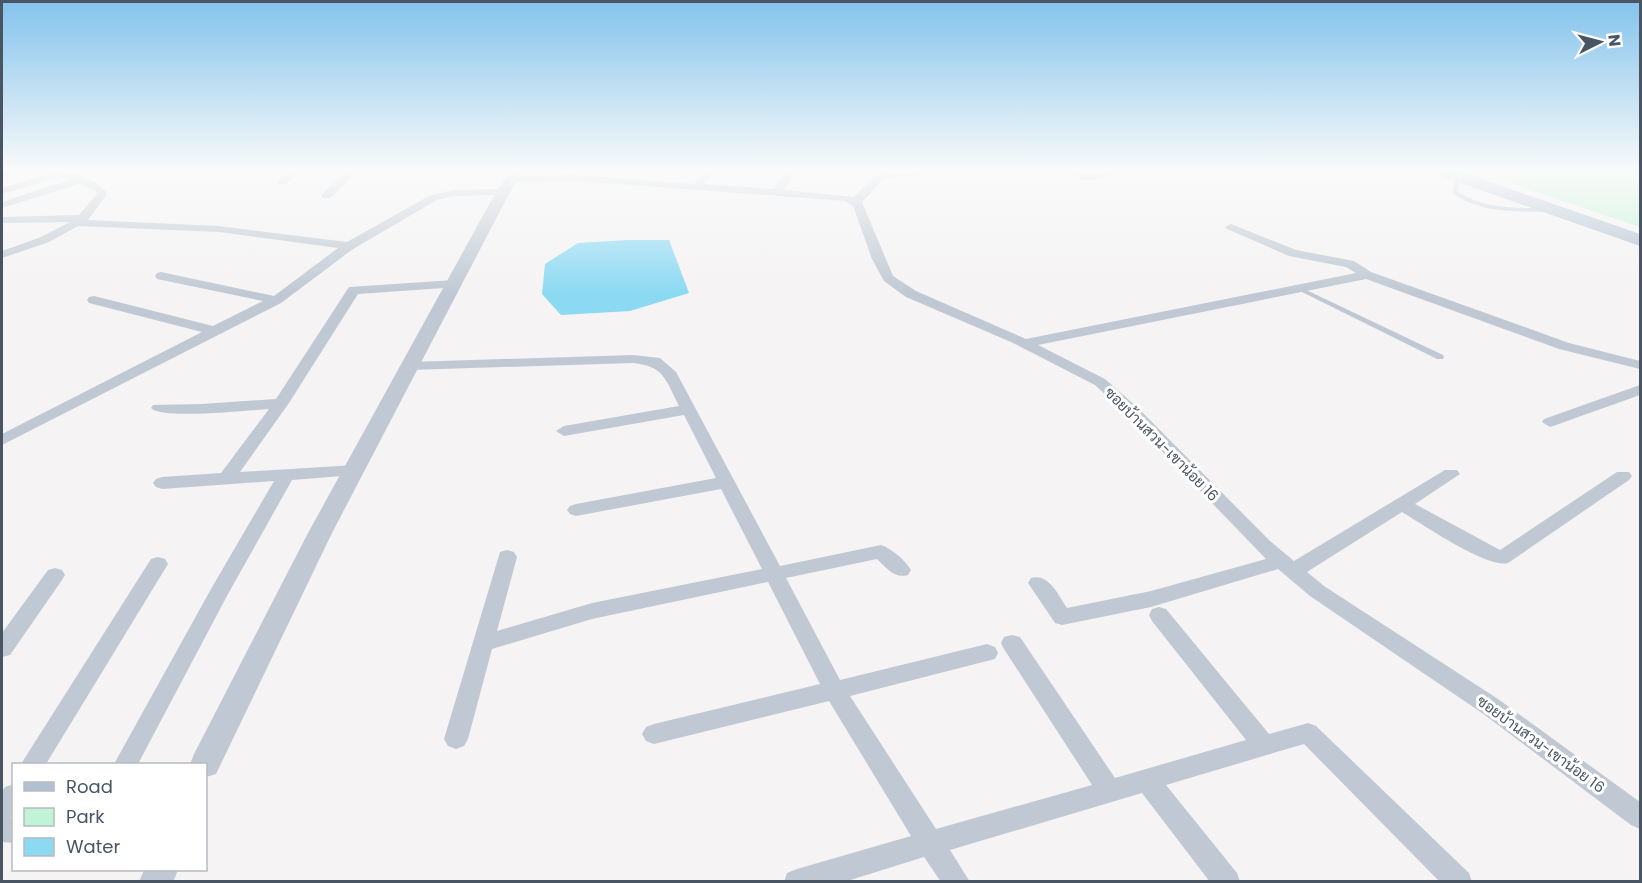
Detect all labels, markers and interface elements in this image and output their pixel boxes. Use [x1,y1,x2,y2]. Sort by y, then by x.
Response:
north arrow [1570,12,1630,72]
text: N [1602,33,1626,48]
street label: ซอยบ้านสวน-เขาน้อย 16 [1100,382,1224,506]
street label: ซอยบ้านสวน-เขาน้อย 16 [1473,690,1609,798]
legend [12,763,207,871]
text: Road [66,774,113,799]
text: Park [66,804,105,829]
text: Water [66,834,120,859]

